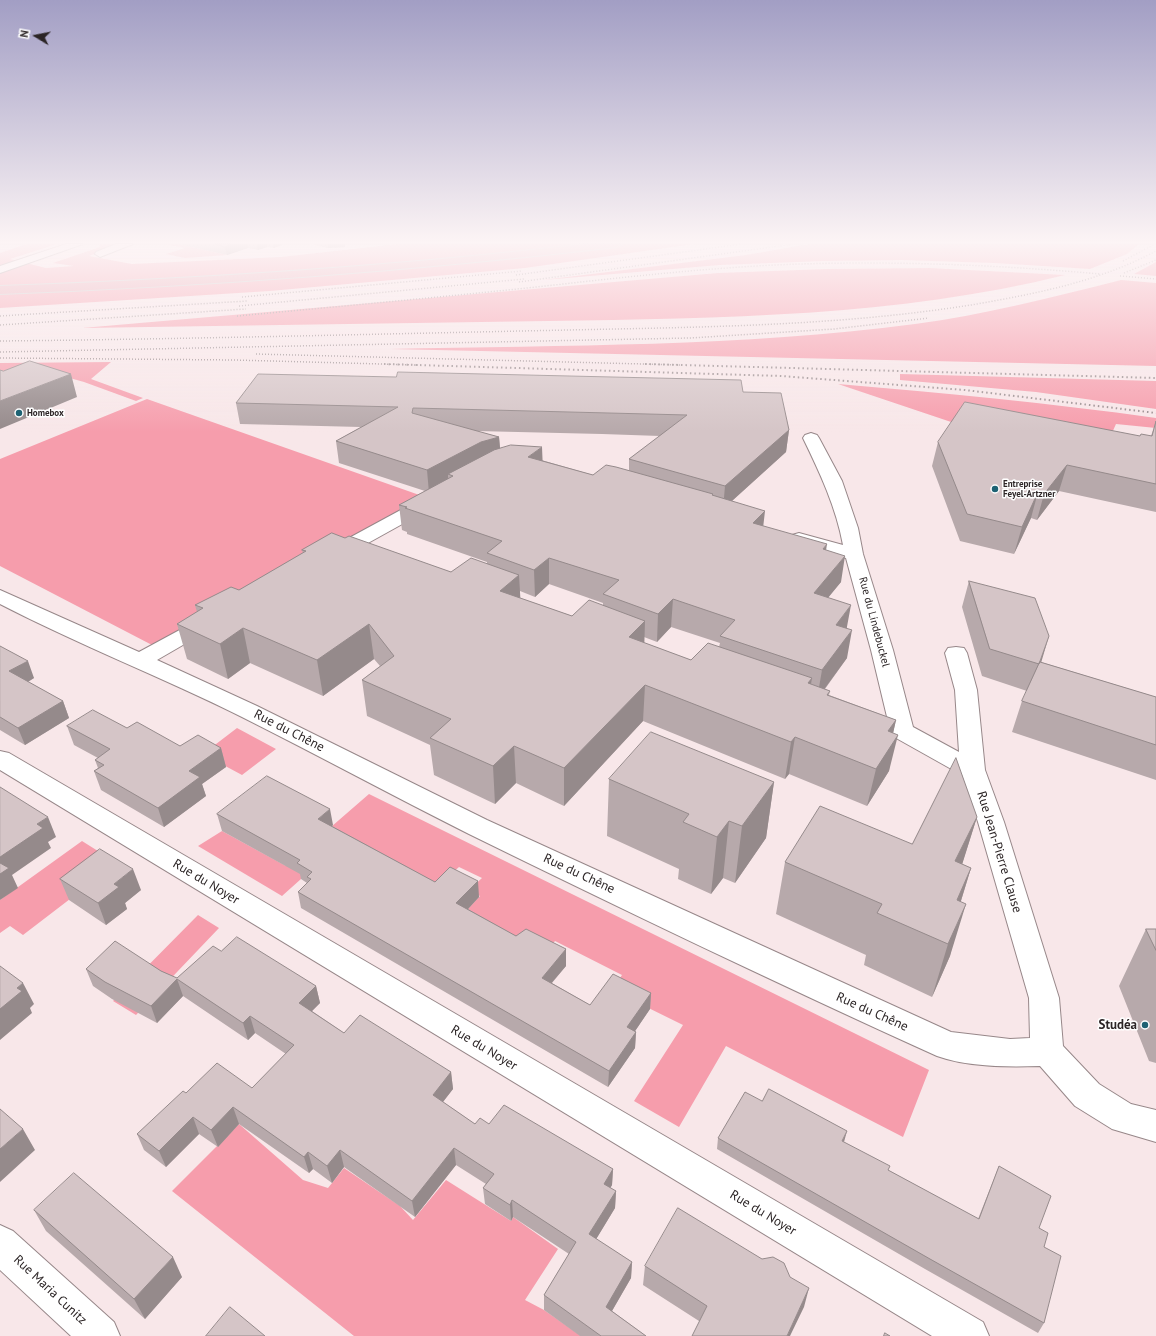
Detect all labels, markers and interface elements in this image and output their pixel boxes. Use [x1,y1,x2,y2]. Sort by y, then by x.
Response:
north arrow [16,16,56,56]
text: N [17,29,32,39]
marker: Homebox [14,408,24,418]
place label: Homebox [27,408,64,418]
place label: Entreprise Feyel-Artzner [1003,479,1055,500]
marker: Entreprise Feyel-Artzner [990,484,1000,494]
street label: Rue du Lindebuckel [856,576,892,668]
street label: Rue du Chêne [251,707,327,755]
street label: Rue Jean-Pierre Clause [973,789,1025,915]
street label: Rue du Chêne [541,851,617,897]
street label: Rue du Noyer [170,856,242,908]
street label: Rue du Chêne [834,989,910,1035]
place label: Studéa [1099,1017,1137,1033]
marker: Studéa [1140,1020,1150,1030]
street label: Rue du Noyer [448,1022,520,1074]
street label: Rue du Noyer [727,1187,799,1239]
street label: Rue Maria Cunitz [10,1252,90,1328]

